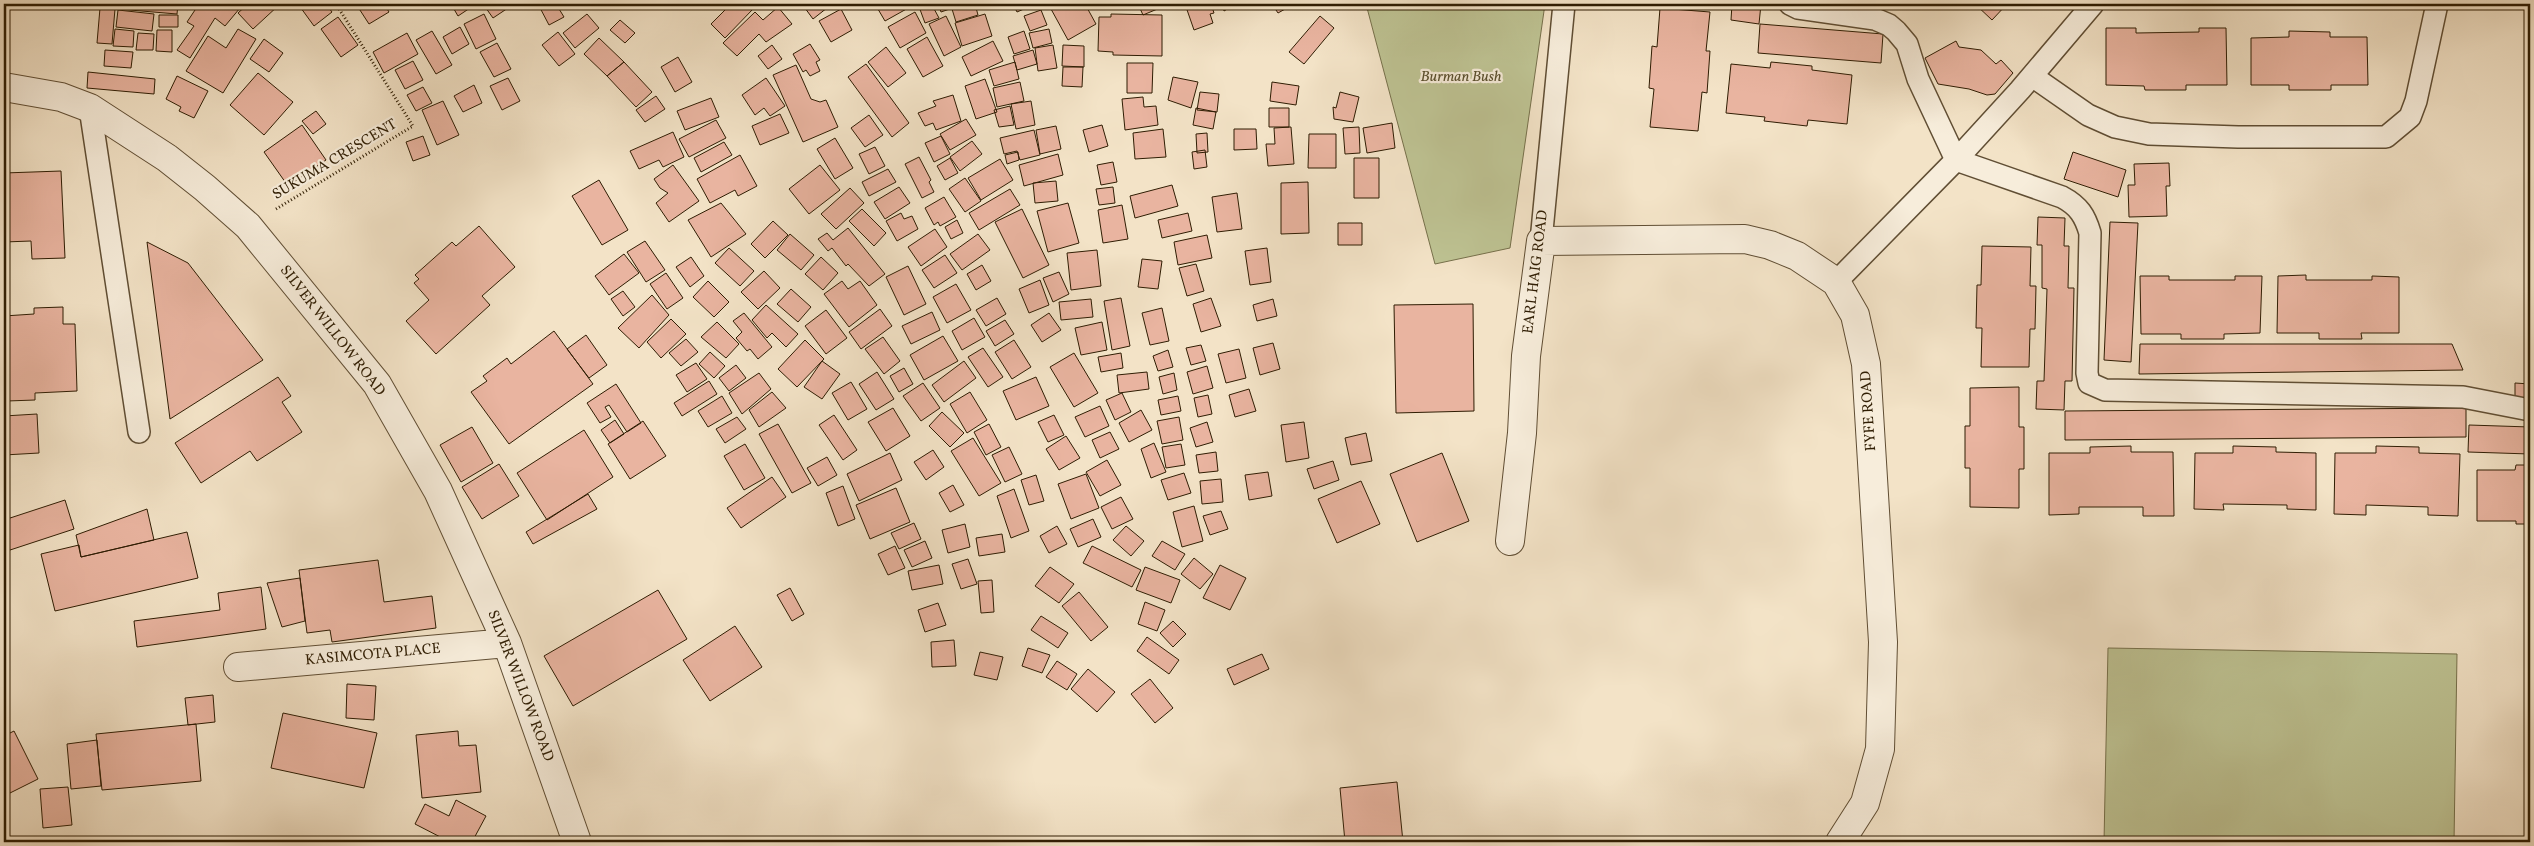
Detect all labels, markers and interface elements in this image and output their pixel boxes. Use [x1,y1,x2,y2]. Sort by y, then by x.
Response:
park label: Burman Bush [1421,67,1502,88]
street label: SUKUMA CRESCENT [269,114,401,206]
street label: EARL HAIG ROAD [1518,209,1554,335]
street label: SILVER WILLOW ROAD [274,261,390,401]
street label: FYFE ROAD [1856,370,1882,452]
street label: SILVER WILLOW ROAD [481,607,559,765]
street label: KASIMCOTA PLACE [304,639,442,671]

